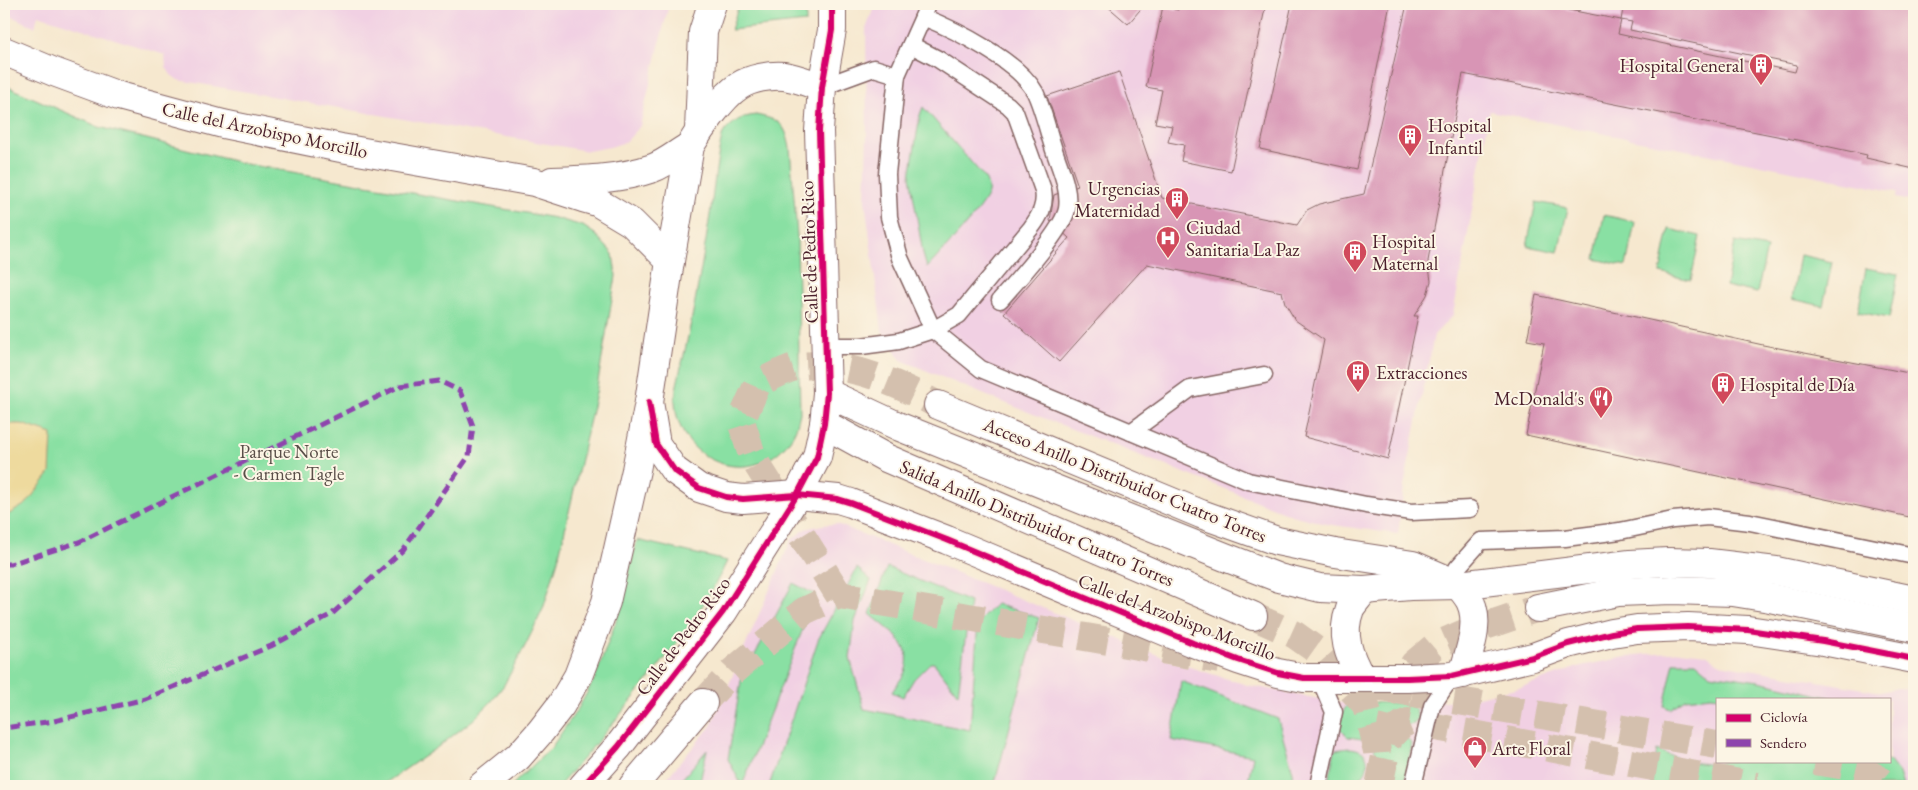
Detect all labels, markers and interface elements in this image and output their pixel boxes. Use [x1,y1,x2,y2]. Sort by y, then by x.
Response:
building icon: Hospital General [1748,52,1774,86]
place label: Hospital General [1619,53,1744,78]
street label: Calle del Arzobispo Morcillo [160,96,370,164]
place label: Hospital Infantil [1428,113,1492,160]
building icon: Hospital Infantil [1397,123,1423,157]
place label: Urgencias Maternidad [1074,176,1160,223]
street label: Calle de Pedro Rico [794,180,824,324]
building icon: Urgencias Maternidad [1164,186,1190,220]
place label: Ciudad Sanitaria La Paz [1186,215,1300,262]
hospital icon: Ciudad Sanitaria La Paz [1155,225,1181,259]
place label: Hospital Maternal [1372,229,1439,276]
building icon: Hospital Maternal [1342,239,1368,273]
building icon: Extracciones [1345,359,1371,393]
place label: Extracciones [1376,360,1468,385]
building icon: Hospital de Día [1710,371,1736,405]
place label: Hospital de Día [1740,372,1855,397]
restaurant icon: McDonald's [1588,385,1614,419]
place label: McDonald's [1494,386,1584,411]
street label: Acceso Anillo Distribuidor Cuatro Torres [979,411,1270,548]
park label: Parque Norte - Carmen Tagle [234,439,345,486]
street label: Salida Anillo Distribuidor Cuatro Torres [896,454,1178,592]
street label: Calle del Arzobispo Morcillo [1075,568,1279,666]
street label: Calle de Pedro Rico [630,571,736,701]
legend [1716,698,1890,762]
text: Ciclovía [1760,707,1807,726]
text: Sendero [1760,733,1807,752]
shop icon: Arte Floral [1462,735,1488,769]
place label: Arte Floral [1491,736,1571,761]

